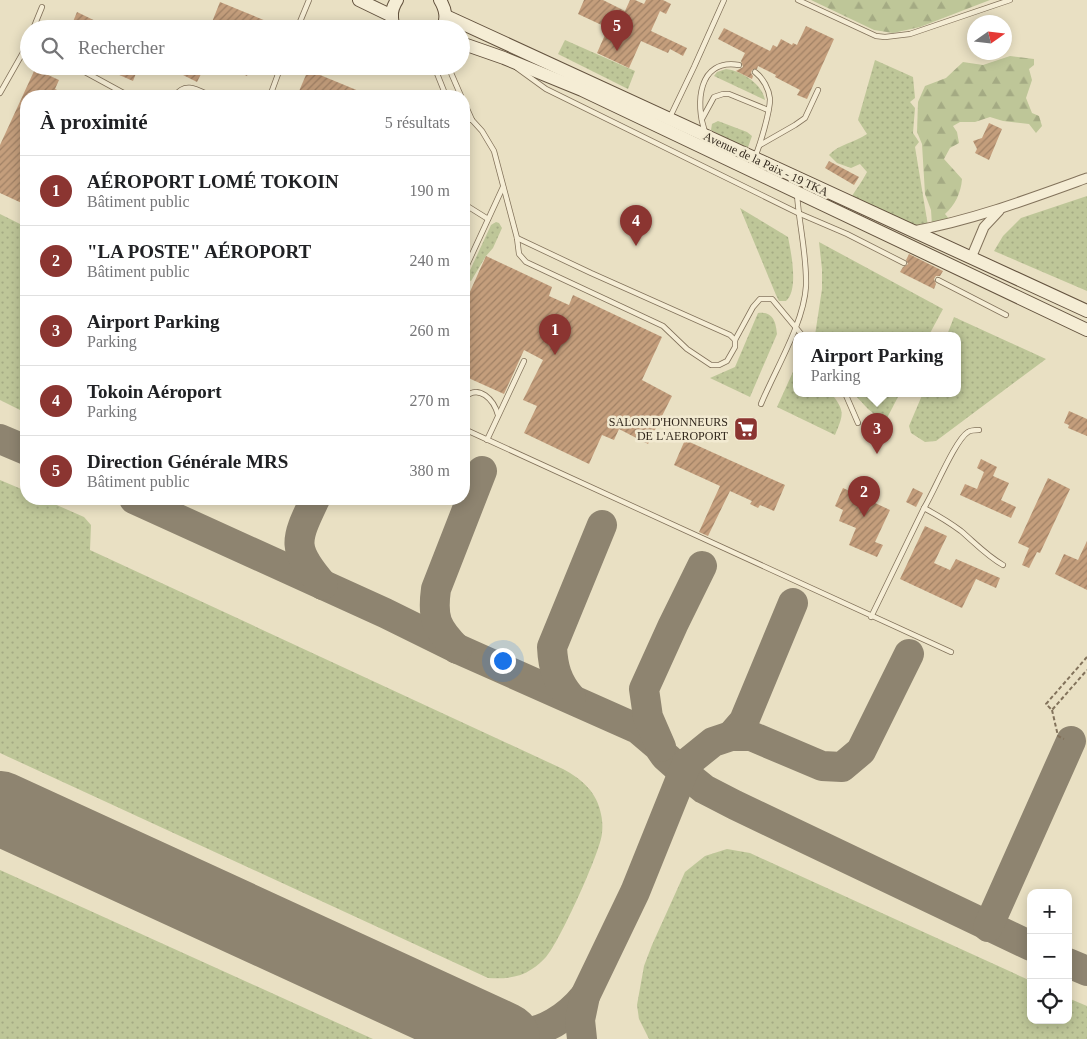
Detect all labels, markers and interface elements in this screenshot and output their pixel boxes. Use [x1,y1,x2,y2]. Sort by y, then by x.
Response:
pin: 5 [601,10,633,51]
north arrow [967,15,1012,60]
search box [20,20,470,75]
icon: search [38,34,66,62]
text: Rechercher [78,37,165,58]
text: À proximité [40,110,148,134]
text: 5 résultats [385,114,450,131]
street label: Avenue de la Paix - 19 TKA [701,129,831,199]
text: AÉROPORT LOMÉ TOKOIN [87,171,339,192]
text: 1 [52,182,60,199]
text: 190 m [410,182,450,199]
text: Bâtiment public [87,193,190,210]
pin: 4 [620,205,652,246]
text: "LA POSTE" AÉROPORT [87,241,311,262]
text: 2 [52,252,60,269]
text: 240 m [410,252,450,269]
text: Bâtiment public [87,263,190,280]
text: Airport Parking [87,311,219,332]
pin: 1 [539,314,571,355]
text: 3 [52,322,60,339]
text: 260 m [410,322,450,339]
popup [793,332,961,397]
text: Parking [87,333,137,350]
text: Airport Parking [811,345,943,366]
text: Parking [811,367,861,384]
text: Tokoin Aéroport [87,381,222,402]
text: 4 [52,392,60,409]
text: 270 m [410,392,450,409]
text: Parking [87,403,137,420]
pin: 3 [861,413,893,454]
place label: SALON D'HONNEURS DE L'AEROPORT [609,415,729,443]
supermarket icon: SALON D'HONNEURS DE L'AEROPORT [733,416,759,442]
text: Direction Générale MRS [87,451,288,472]
text: 5 [52,462,60,479]
text: 380 m [410,462,450,479]
text: Bâtiment public [87,473,190,490]
pin: 2 [848,476,880,517]
your location [490,648,516,674]
map controls [1027,889,1072,1024]
button: + [1027,889,1072,934]
button: − [1027,934,1072,979]
button: locate [1027,979,1072,1024]

